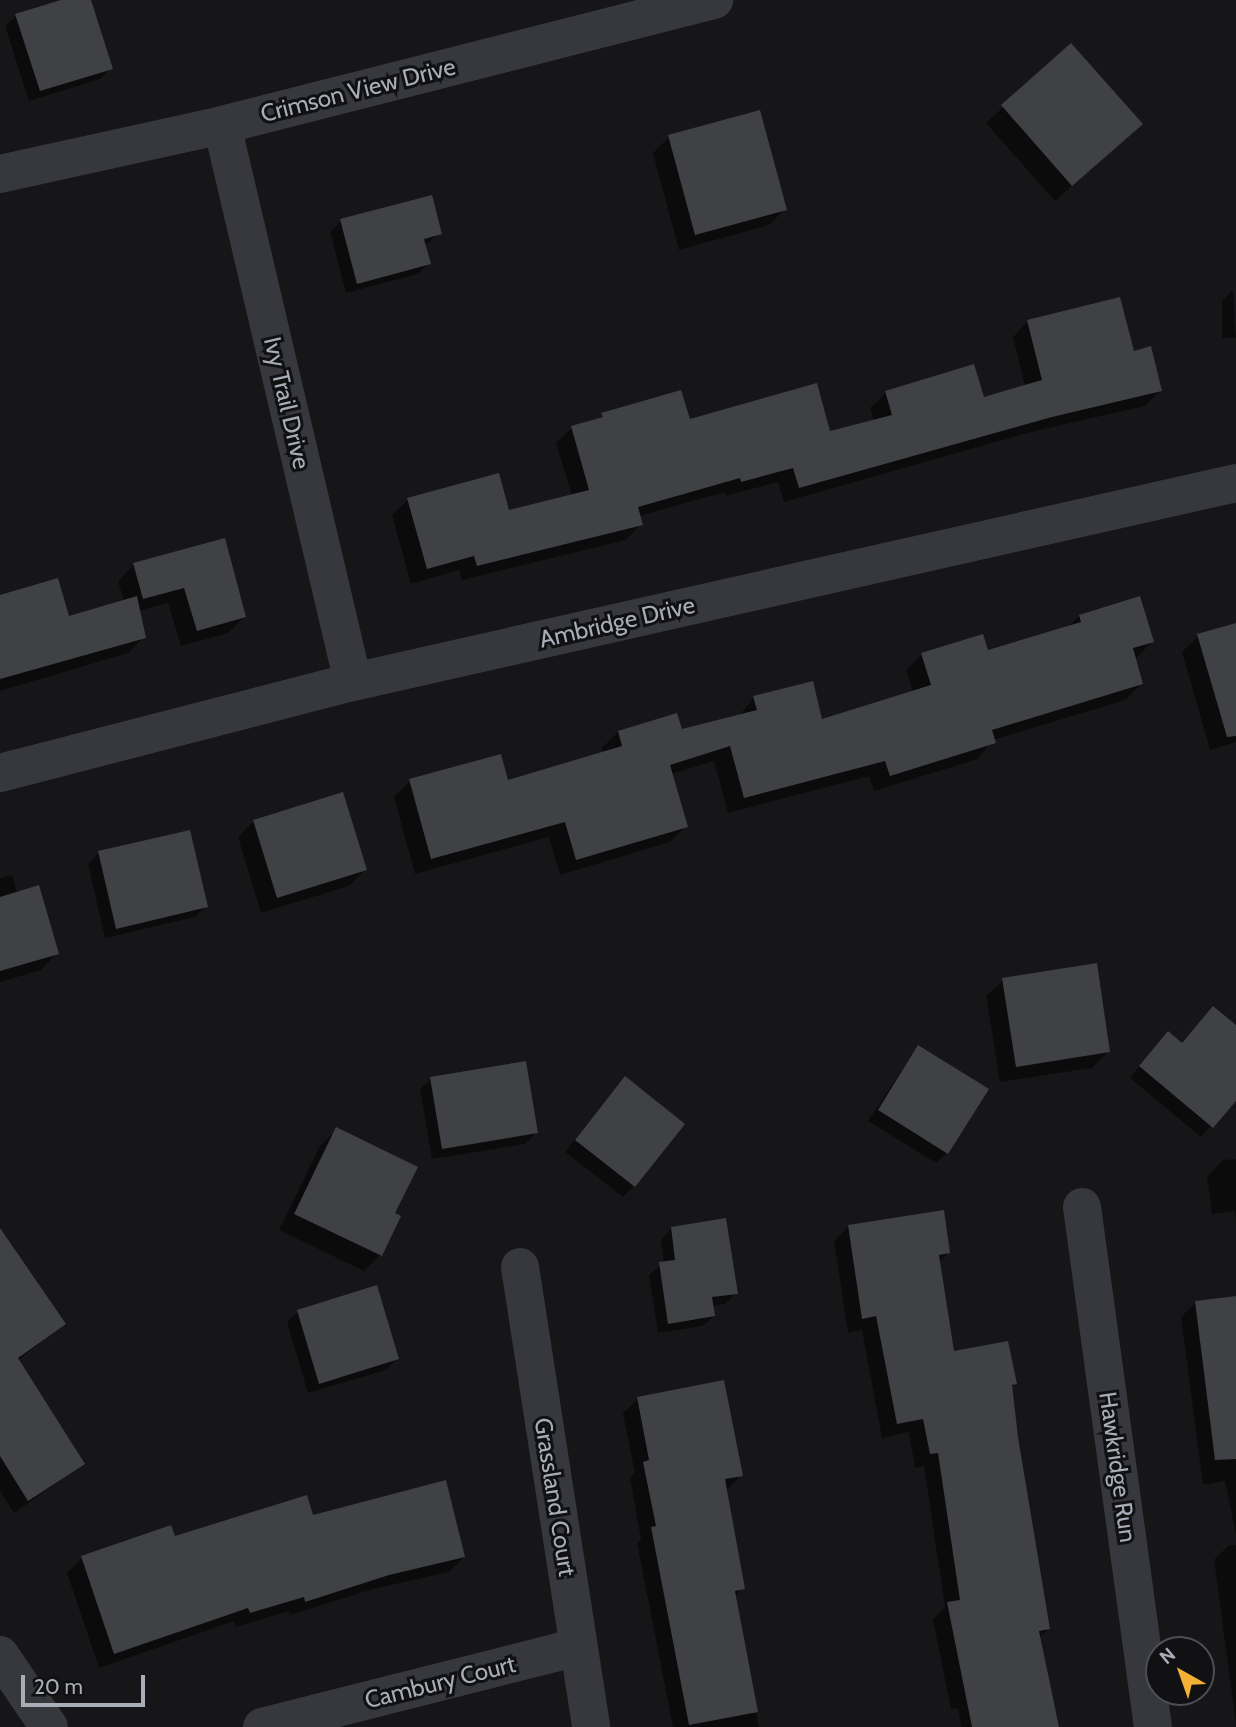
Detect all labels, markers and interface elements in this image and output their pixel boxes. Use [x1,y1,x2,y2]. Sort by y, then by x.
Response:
street label: Crimson View Drive [257,52,459,128]
street label: Ivy Trail Drive [258,334,316,472]
street label: Ambridge Drive [536,590,698,654]
street label: Hawkridge Run [1093,1390,1143,1544]
street label: Grassland Court [528,1416,582,1578]
north arrow [1145,1636,1215,1706]
text: N [1155,1643,1180,1669]
street label: Cambury Court [362,1649,518,1715]
scale bar [24,1660,149,1704]
text: 20 m [34,1674,83,1699]

